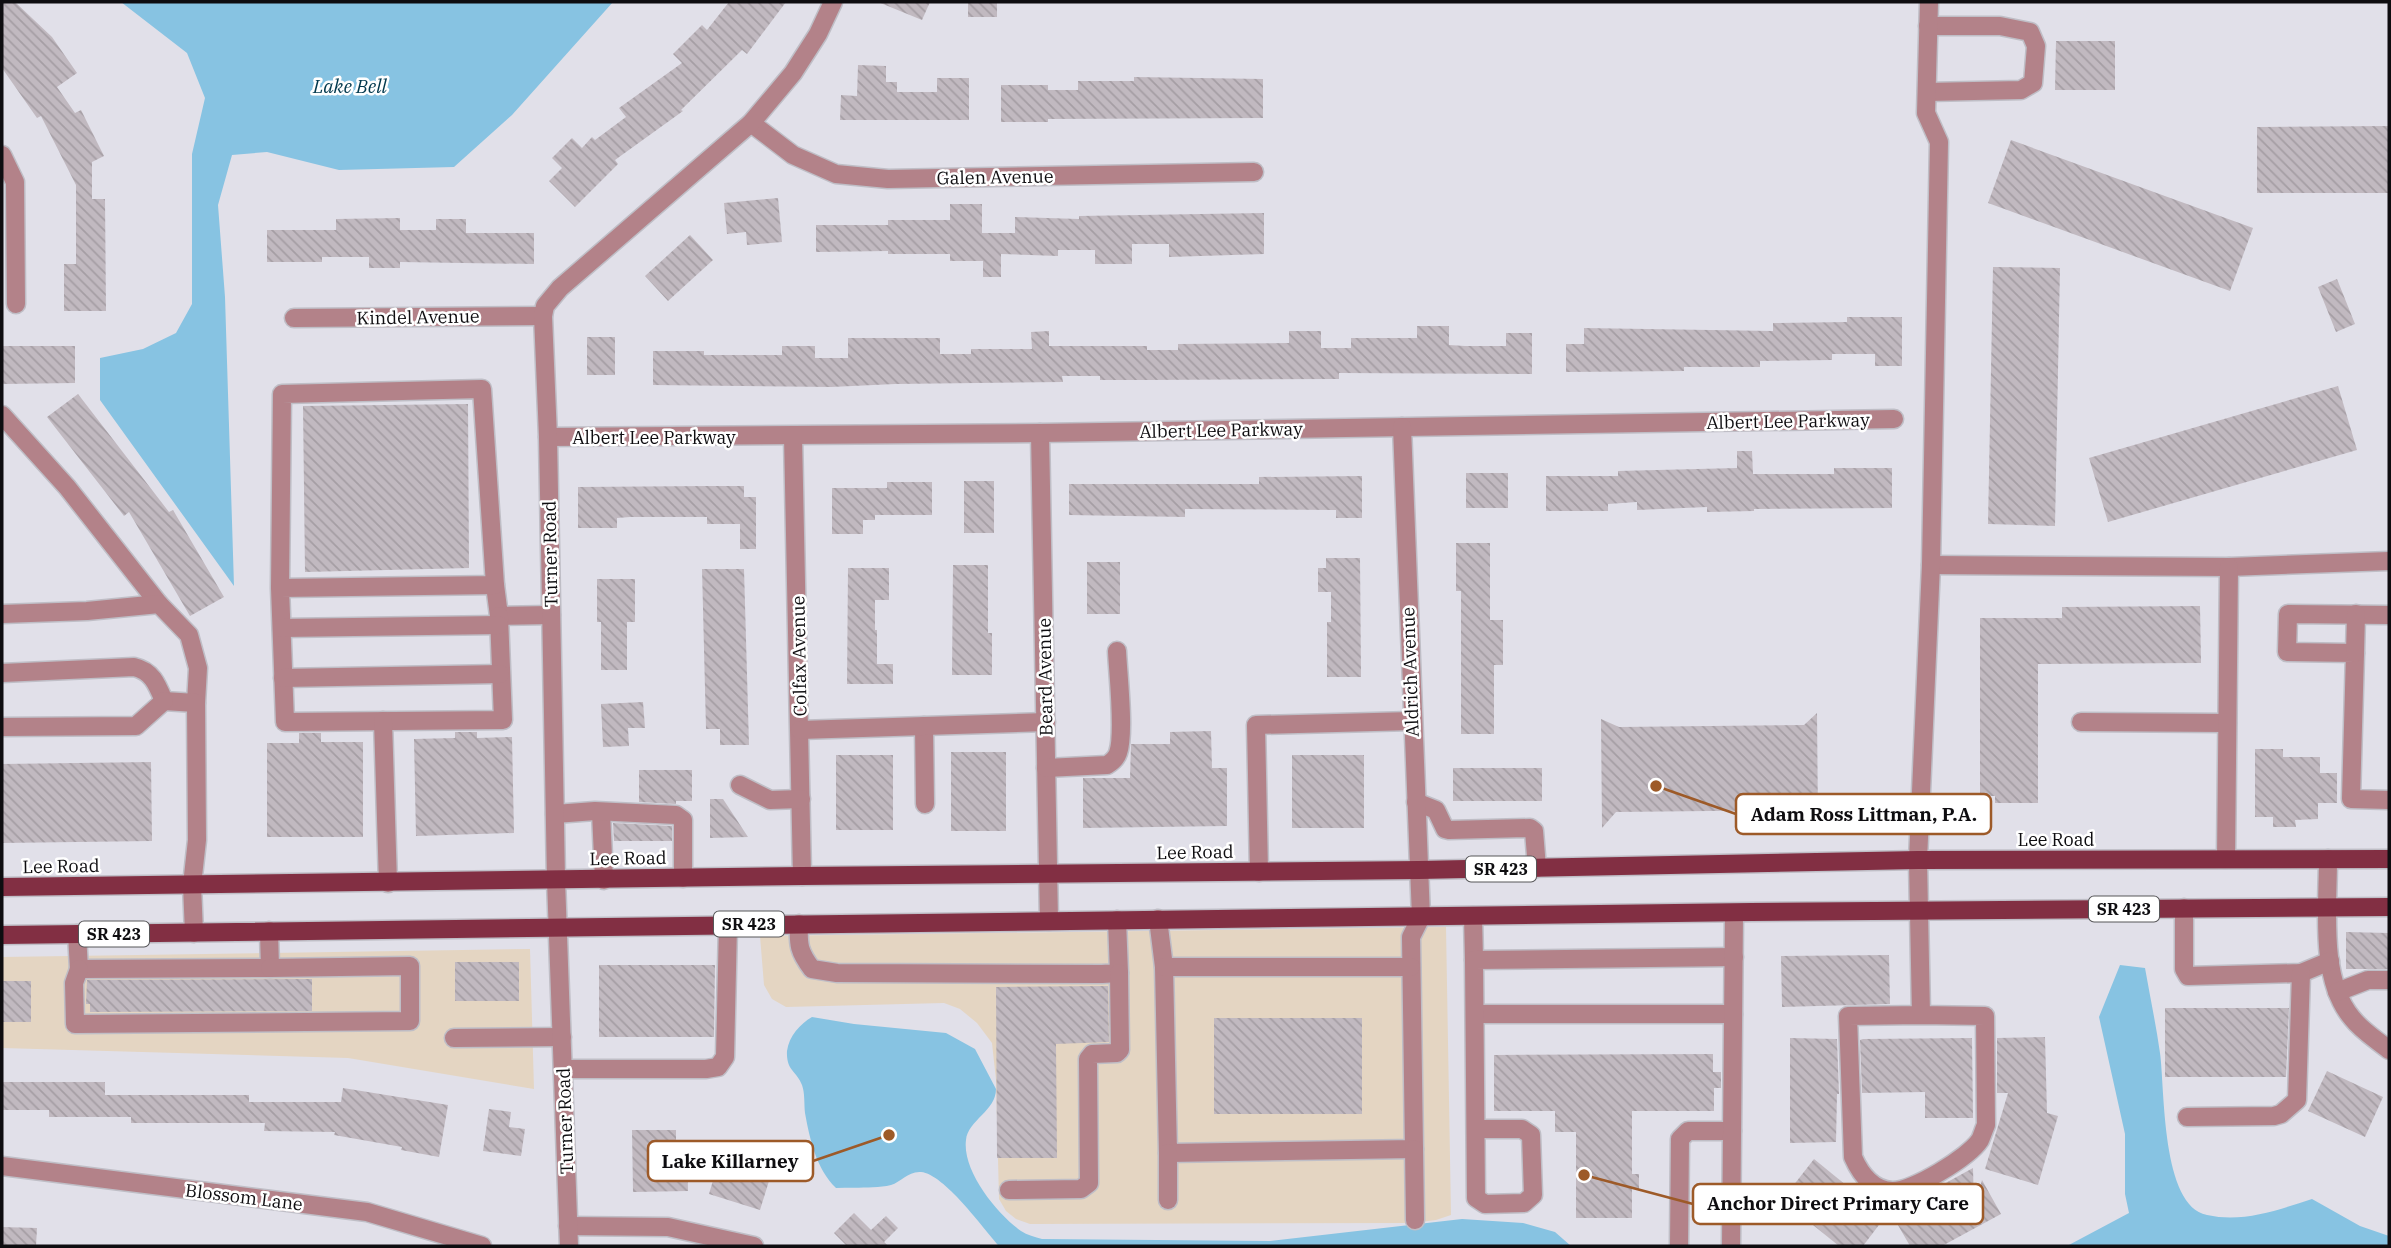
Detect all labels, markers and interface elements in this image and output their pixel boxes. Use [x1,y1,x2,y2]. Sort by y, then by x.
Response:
water label: Lake Bell [312,74,388,98]
street label: Galen Avenue [936,164,1054,190]
street label: Kindel Avenue [356,304,480,330]
street label: Albert Lee Parkway [1706,408,1870,434]
street label: Albert Lee Parkway [1139,417,1303,443]
street label: Albert Lee Parkway [572,426,736,449]
street label: Turner Road [538,500,562,608]
street label: Colfax Avenue [786,596,812,716]
street label: Aldrich Avenue [1396,607,1424,737]
street label: Beard Avenue [1032,618,1058,736]
callout: Adam Ross Littman, P.A. [1736,794,1991,834]
text: Adam Ross Littman, P.A. [1751,802,1977,826]
street label: Lee Road [2017,828,2095,851]
street label: Lee Road [1156,840,1234,864]
street label: Lee Road [589,846,667,870]
street label: Lee Road [22,854,100,878]
road number: SR 423 [1466,856,1536,882]
road number: SR 423 [2089,897,2159,922]
road number: SR 423 [714,912,784,936]
road number: SR 423 [79,922,149,946]
street label: Turner Road [552,1067,578,1175]
callout: Lake Killarney [648,1141,813,1181]
text: Lake Killarney [661,1149,799,1173]
street label: Blossom Lane [184,1178,304,1216]
callout: Anchor Direct Primary Care [1693,1184,1983,1224]
text: Anchor Direct Primary Care [1707,1191,1969,1215]

